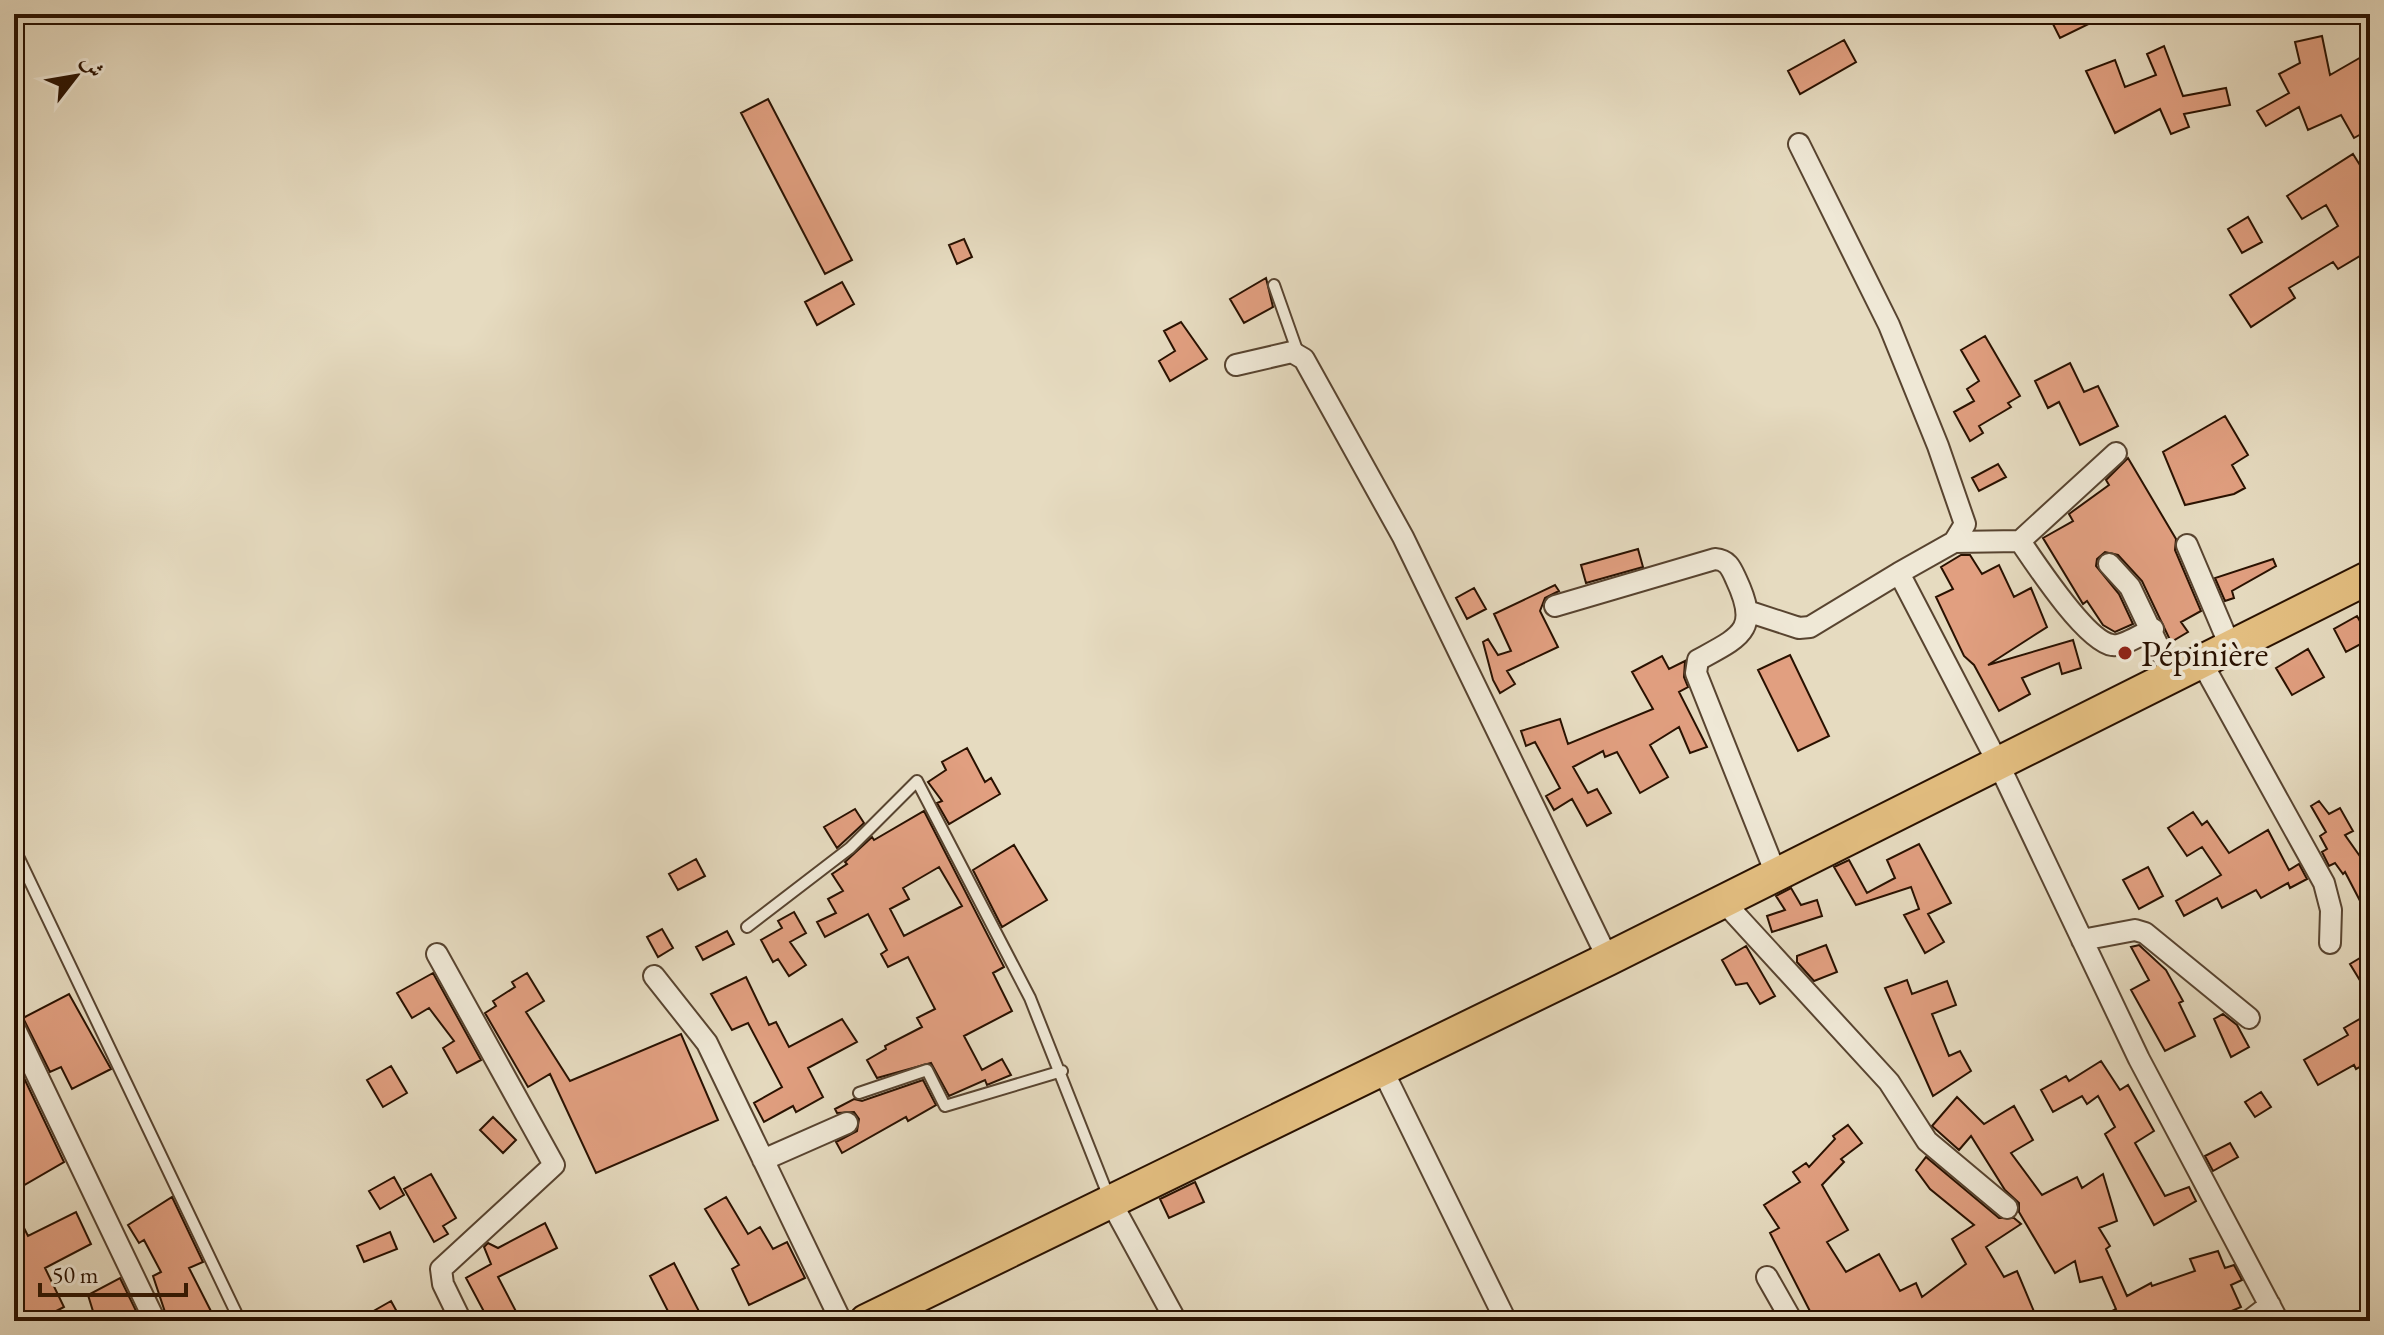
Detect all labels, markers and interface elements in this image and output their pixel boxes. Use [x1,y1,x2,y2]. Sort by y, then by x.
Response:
north arrow [36,36,116,116]
text: ش [75,49,111,83]
place label: Pépinière [2141,630,2269,677]
marker: Pépinière [2116,644,2134,662]
scale bar [40,1247,186,1297]
text: 50 m [52,1259,99,1290]

